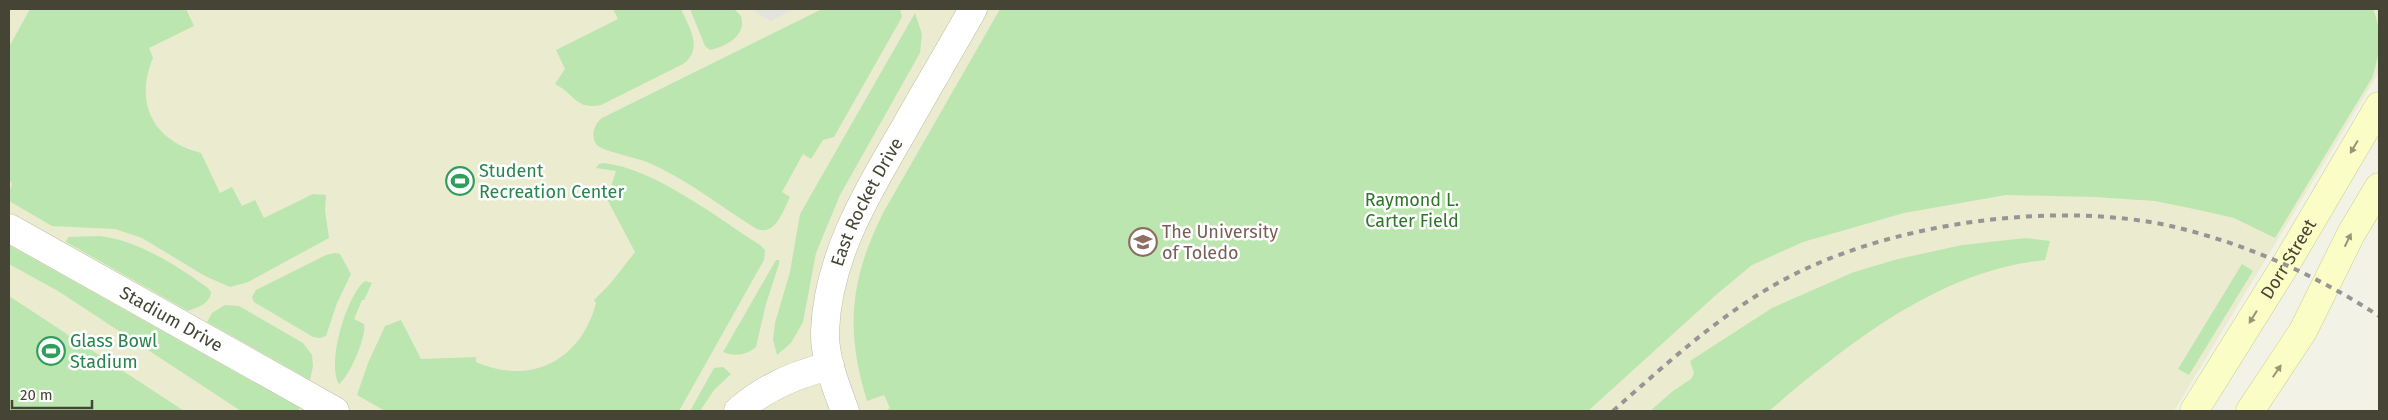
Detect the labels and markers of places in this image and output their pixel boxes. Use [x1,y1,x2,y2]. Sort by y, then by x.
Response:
place label: Student Recreation Center [479,160,624,203]
sports icon: Student Recreation Center [445,166,475,196]
place label: The University of Toledo [1162,221,1278,264]
school or university icon: The University of Toledo [1128,227,1158,257]
place label: Glass Bowl Stadium [70,330,157,373]
sports icon: Glass Bowl Stadium [36,336,66,366]

